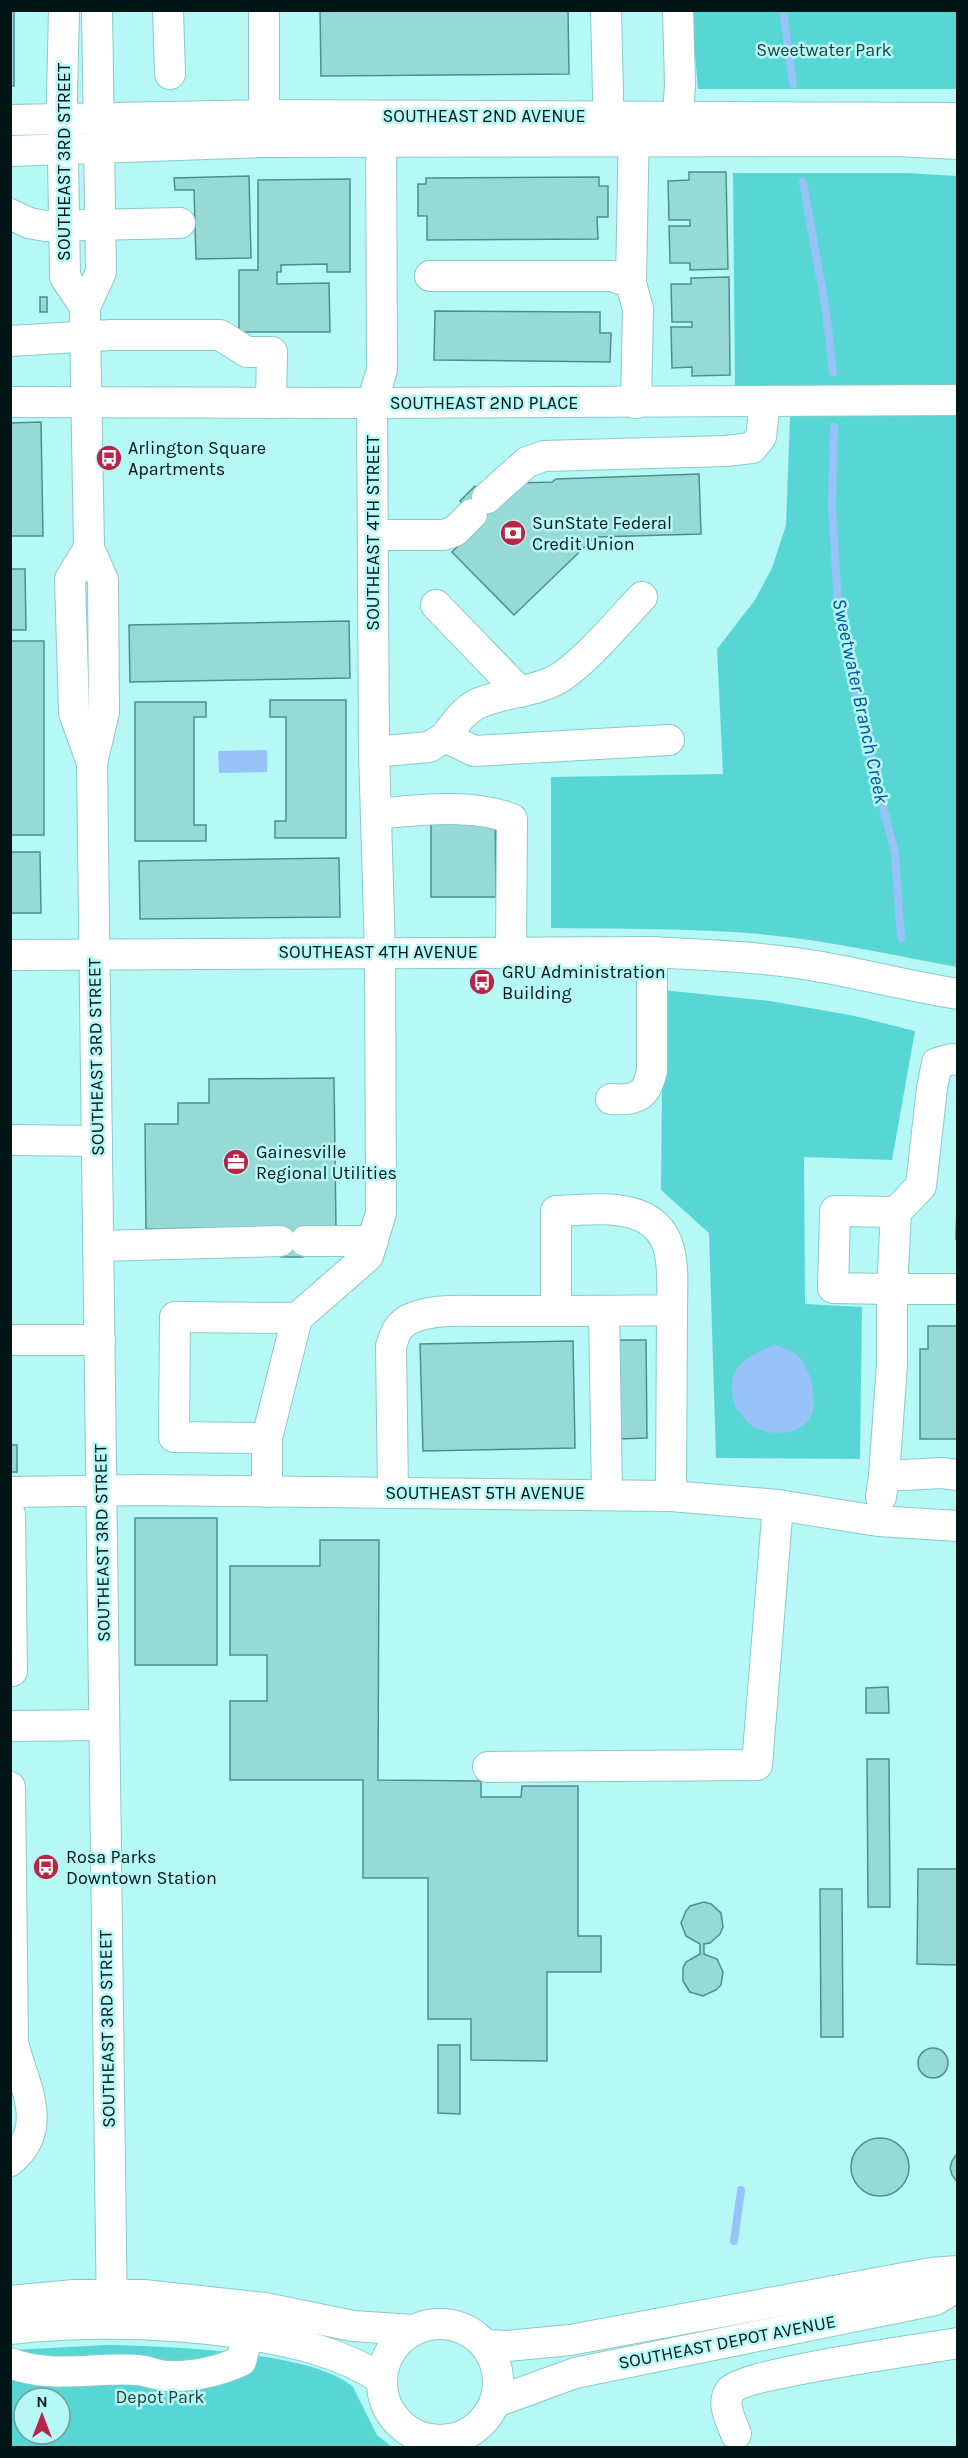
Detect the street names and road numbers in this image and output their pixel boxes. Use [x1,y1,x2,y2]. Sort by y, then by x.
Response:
street label: SOUTHEAST 3RD STREET [53,63,75,261]
street label: SOUTHEAST 2ND AVENUE [382,105,586,127]
street label: SOUTHEAST 2ND PLACE [390,392,578,414]
street label: SOUTHEAST 4TH STREET [362,435,384,631]
street label: SOUTHEAST 4TH AVENUE [278,941,478,963]
street label: SOUTHEAST 3RD STREET [83,958,109,1156]
street label: SOUTHEAST 3RD STREET [89,1444,115,1642]
street label: SOUTHEAST 5TH AVENUE [385,1482,585,1504]
street label: SOUTHEAST 3RD STREET [94,1930,120,2128]
street label: SOUTHEAST DEPOT AVENUE [616,2310,838,2374]

